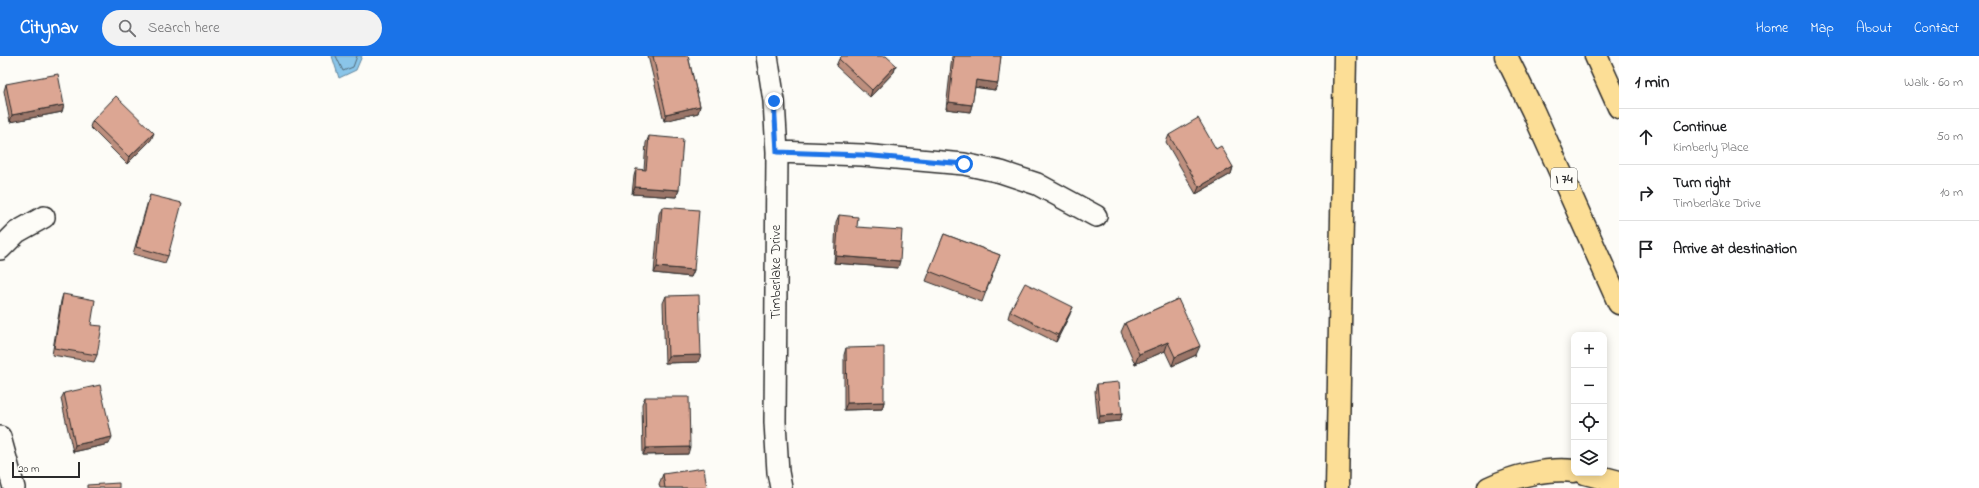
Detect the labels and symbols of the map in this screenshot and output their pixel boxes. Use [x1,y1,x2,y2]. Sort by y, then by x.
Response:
route end [765,92,783,110]
route start [955,155,973,173]
road number: I 74 [1551,168,1577,190]
street label: Timberlake Drive [766,224,787,319]
scale bar [12,460,80,479]

